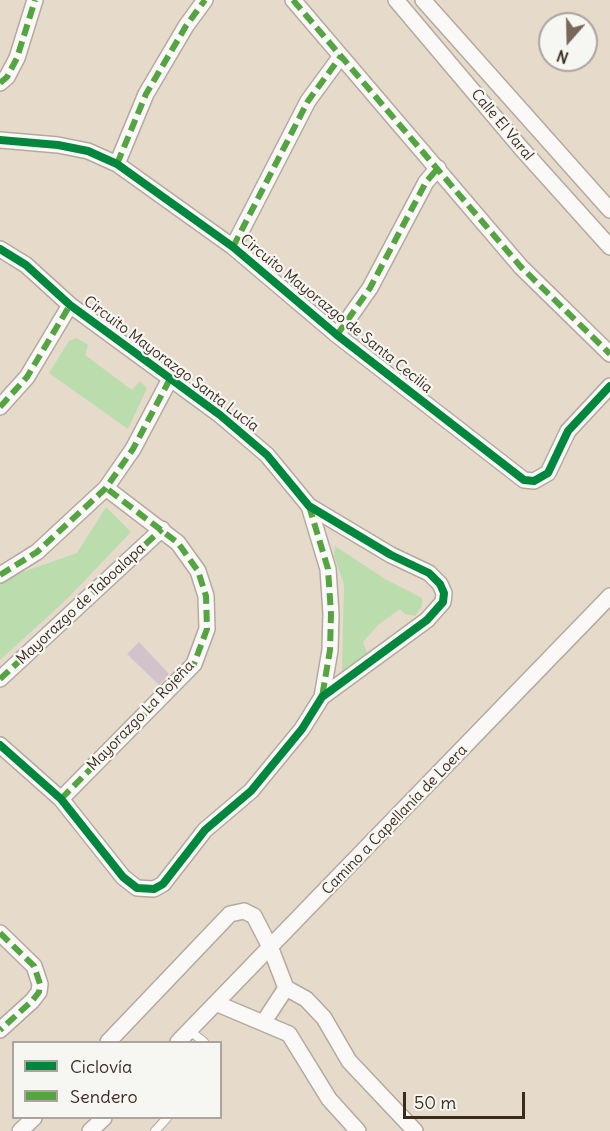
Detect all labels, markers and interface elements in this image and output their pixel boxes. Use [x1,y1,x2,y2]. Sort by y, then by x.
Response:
north arrow [538,12,598,72]
text: N [554,46,571,68]
street label: Calle El Varal [467,86,537,164]
street label: Circuito Mayorazgo de Santa Cecilia [236,231,436,397]
street label: Circuito Mayorazgo Santa Lucía [80,292,262,436]
street label: Mayorazgo de Taboalapa [13,540,149,668]
street label: Mayorazgo La Rojeña [84,657,198,775]
street label: Camino a Capellanía de Loera [319,741,471,899]
legend [12,1041,222,1119]
text: Ciclovía [70,1055,132,1078]
scale bar [406,1080,528,1118]
text: Sendero [70,1085,138,1108]
text: 50 m [414,1091,456,1114]

